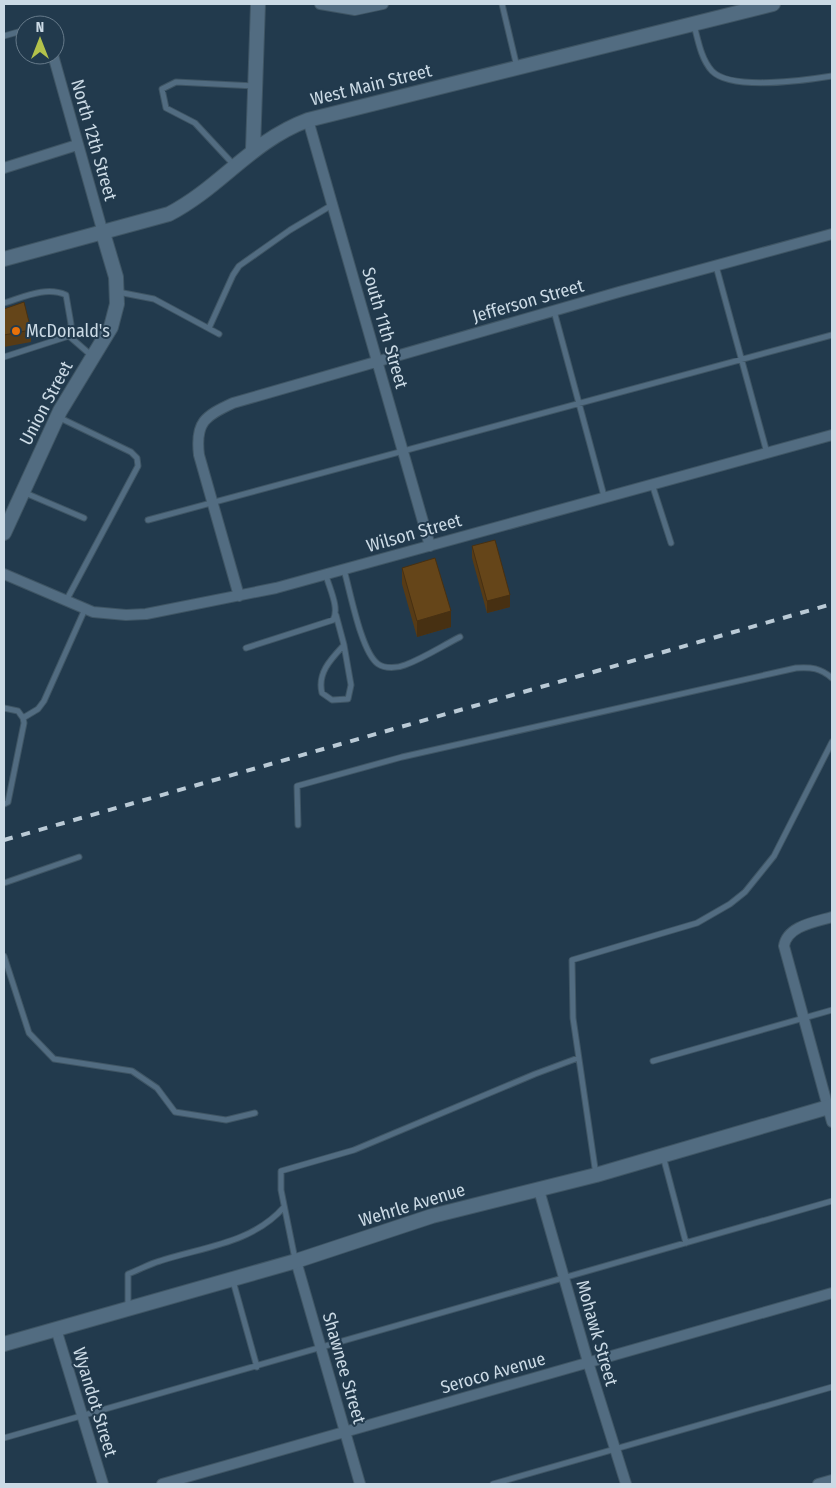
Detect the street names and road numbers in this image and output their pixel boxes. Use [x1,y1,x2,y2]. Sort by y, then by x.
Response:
street label: West Main Street [308,59,434,111]
street label: North 12th Street [66,77,122,203]
street label: South 11th Street [357,265,413,391]
street label: Jefferson Street [470,275,586,327]
street label: Union Street [15,357,77,449]
street label: Wilson Street [364,509,464,557]
street label: Wehrle Avenue [356,1178,468,1232]
street label: Mohawk Street [571,1278,623,1389]
street label: Shawnee Street [318,1310,370,1426]
street label: Wyandot Street [68,1345,122,1459]
street label: Seroco Avenue [438,1347,548,1398]

